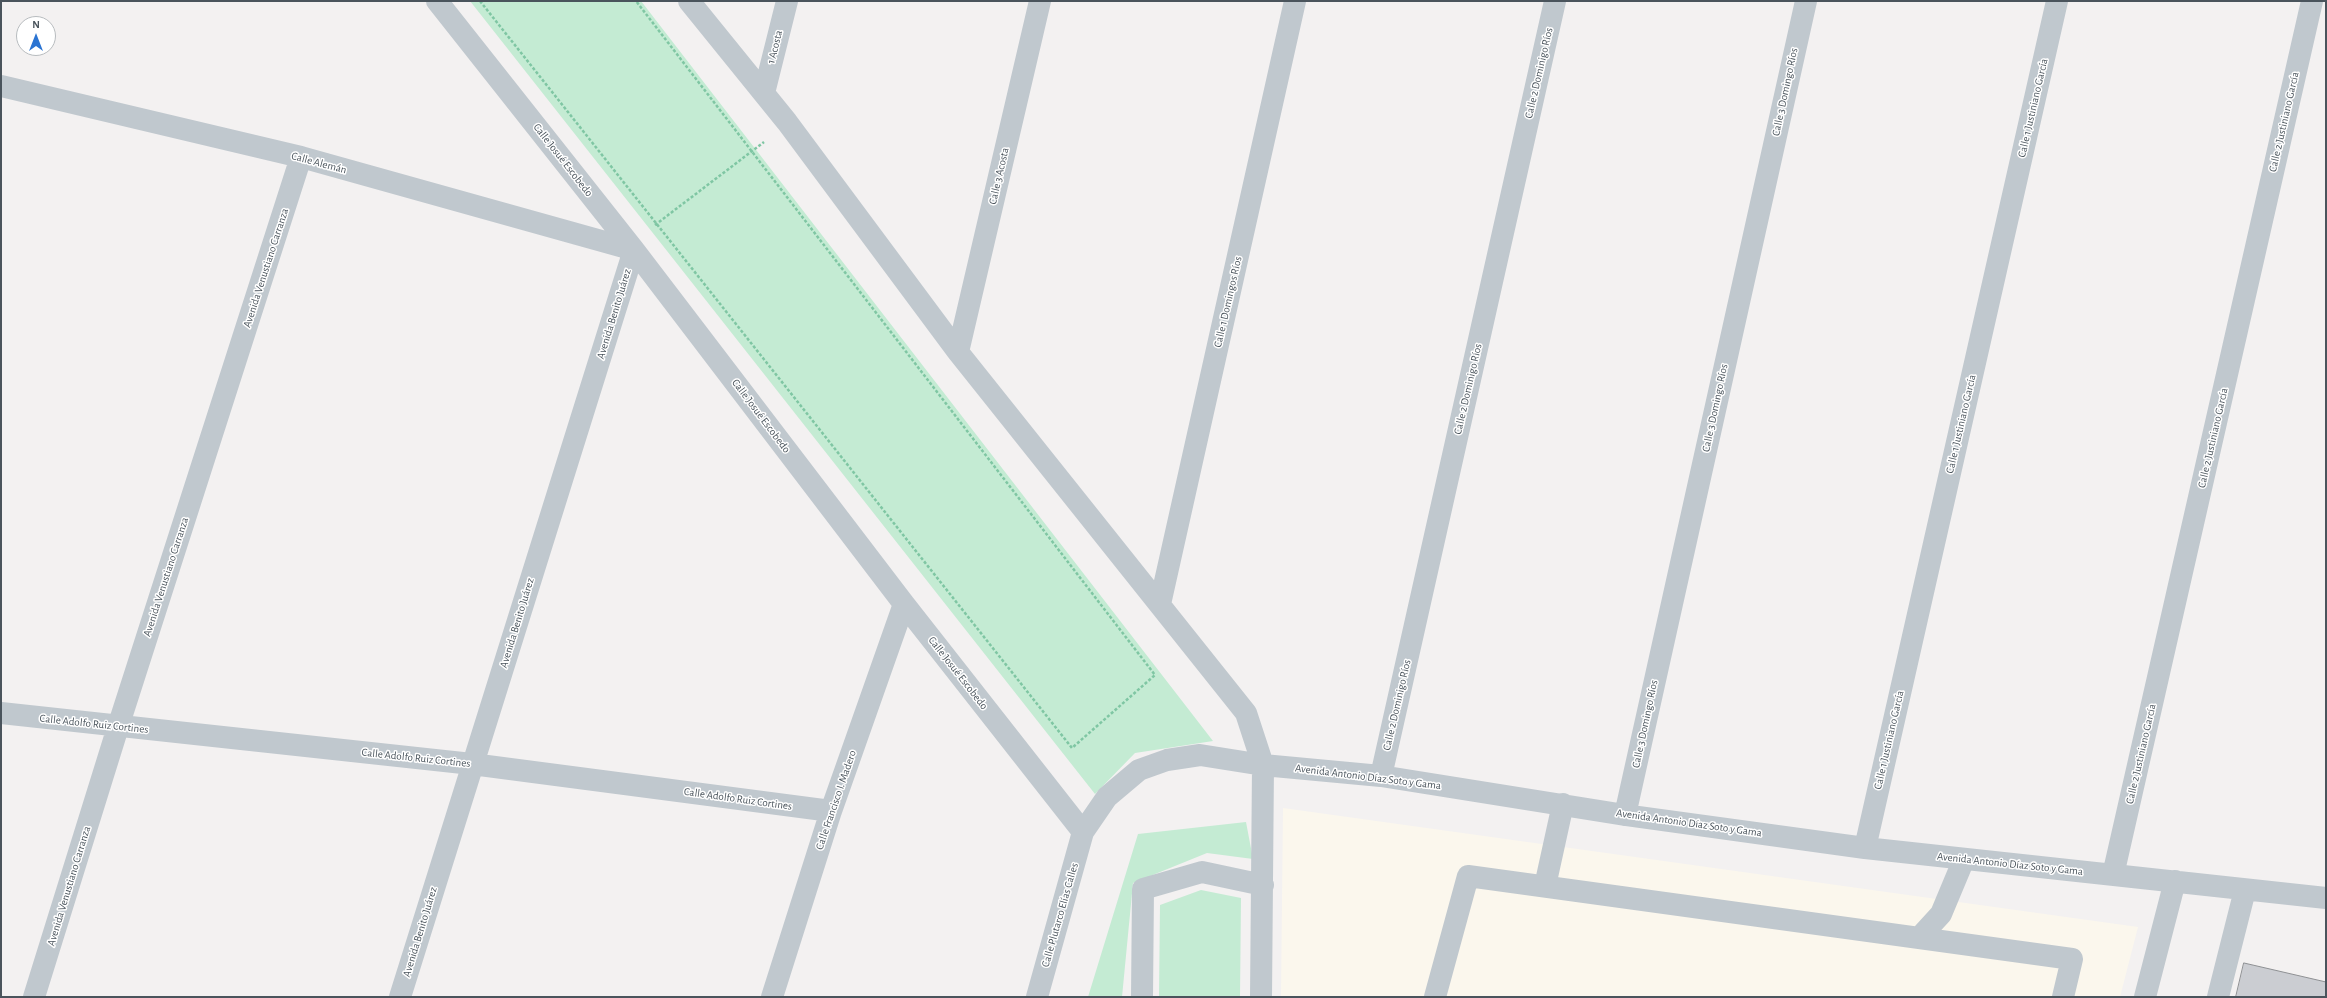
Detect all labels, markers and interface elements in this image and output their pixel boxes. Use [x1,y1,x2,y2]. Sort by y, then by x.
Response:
north arrow [16,16,56,56]
text: N [32,19,40,30]
street label: Calle 2 Dominigo Ríos [1522,26,1556,120]
street label: 1 Acosta [764,29,786,65]
street label: Calle 3 Domingo Ríos [1769,47,1801,137]
street label: Calle 1 Justiniano García [2015,57,2051,159]
street label: Calle 2 Justiniano García [2266,71,2302,173]
street label: Calle Josué Escobedo [530,121,596,199]
street label: Calle 3 Acosta [986,146,1012,206]
street label: Calle Alemán [290,149,348,177]
street label: Avenida Venustiano Carranza [240,207,292,329]
street label: Calle 1 Domingos Ríos [1211,255,1245,349]
street label: Avenida Benito Juárez [594,267,634,361]
street label: Calle 2 Dominigo Ríos [1451,342,1485,436]
street label: Calle 3 Domingo Ríos [1699,363,1731,453]
street label: Calle 1 Justiniano García [1943,373,1979,475]
street label: Calle Josué Escobedo [729,376,793,456]
street label: Calle 2 Justiniano García [2195,387,2231,489]
street label: Avenida Venustiano Carranza [140,516,192,638]
street label: Avenida Benito Juárez [497,576,537,670]
street label: Calle Josué Escobedo [925,634,991,712]
street label: Calle 2 Dominigo Ríos [1380,658,1414,752]
street label: Calle 3 Domingo Ríos [1629,679,1661,769]
street label: Calle 1 Justiniano García [1871,689,1907,791]
street label: Calle 2 Justiniano García [2123,703,2159,805]
street label: Calle Adolfo Ruiz Cortines [39,712,149,736]
street label: Calle Adolfo Ruiz Cortines [361,746,471,770]
street label: Calle Francisco I. Madero [813,749,859,851]
street label: Avenida Antonio Díaz Soto y Gama [1294,762,1442,792]
street label: Calle Adolfo Ruiz Cortines [683,785,793,813]
street label: Avenida Antonio Díaz Soto y Gama [1615,806,1763,840]
street label: Avenida Venustiano Carranza [44,824,94,948]
street label: Avenida Antonio Díaz Soto y Gama [1936,850,2084,878]
street label: Calle Plutarco Elías Calles [1039,861,1081,969]
street label: Avenida Benito Juárez [400,885,440,979]

